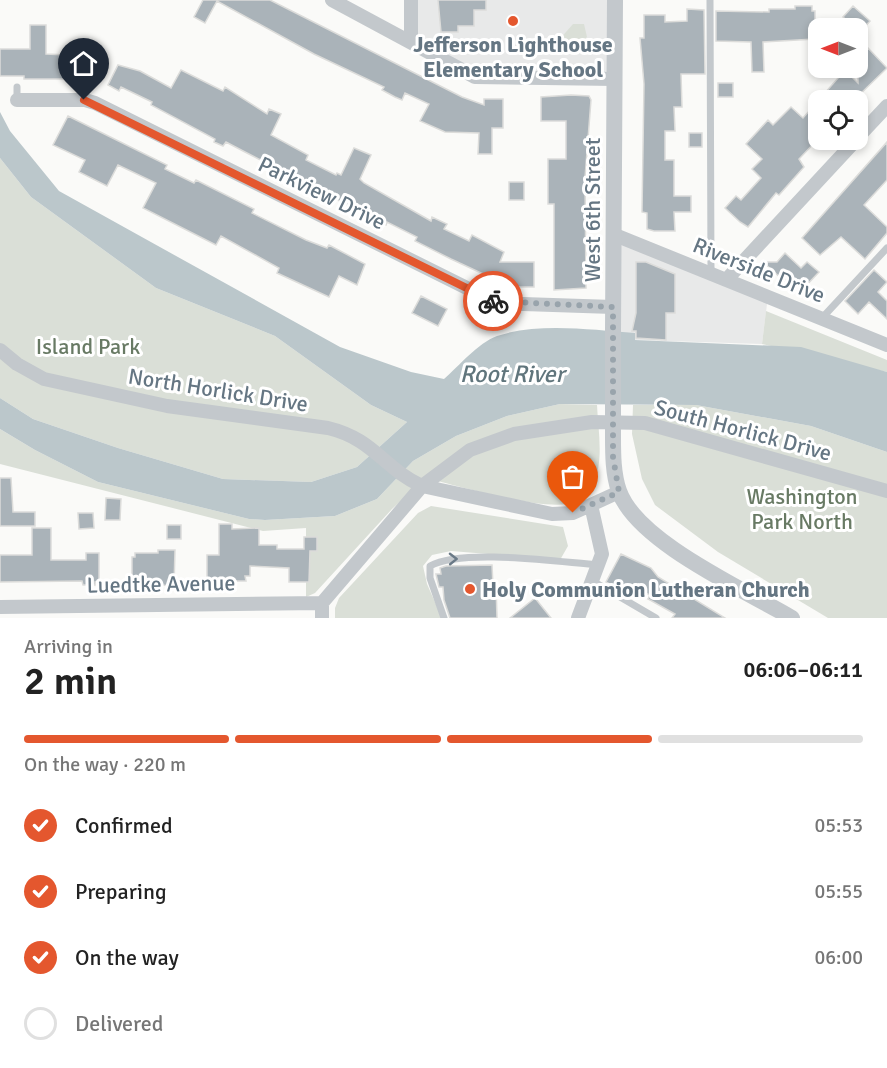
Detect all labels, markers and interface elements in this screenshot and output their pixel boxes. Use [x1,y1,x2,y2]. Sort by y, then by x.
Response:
marker: Jefferson Lighthouse Elementary School [506,14,520,28]
north arrow [808,18,868,78]
map controls [808,18,868,150]
place label: Jefferson Lighthouse Elementary School [413,31,613,83]
pin [58,38,109,100]
icon: home [67,47,100,80]
button: locate [808,90,868,150]
street label: West 6th Street [579,137,606,282]
street label: Parkview Drive [254,150,390,236]
street label: Riverside Drive [689,231,829,309]
courier [463,271,523,331]
icon: bike [477,285,510,318]
park label: Island Park [36,333,140,360]
water label: Root River [460,359,567,389]
street label: North Horlick Drive [126,362,310,418]
street label: South Horlick Drive [651,393,835,467]
pin [547,451,598,513]
icon: bag [556,460,589,493]
park label: Washington Park North [746,483,858,535]
one-way arrow [448,553,457,565]
street label: Luedtke Avenue [86,569,236,599]
place label: Holy Communion Lutheran Church [482,576,810,603]
marker: Holy Communion Lutheran Church [463,582,477,596]
text: Arriving in [24,634,113,659]
text: 06:06–06:11 [744,656,863,683]
text: 2 min [24,657,117,705]
text: On the way · 220 m [24,752,186,777]
icon: check [24,809,57,842]
text: Confirmed [75,812,173,839]
text: 05:53 [814,813,863,838]
icon: check [24,875,57,908]
text: Preparing [75,878,167,905]
text: 05:55 [814,879,863,904]
icon: check [24,941,57,974]
text: On the way [75,944,179,971]
text: 06:00 [814,945,863,970]
text: Delivered [75,1010,163,1037]

